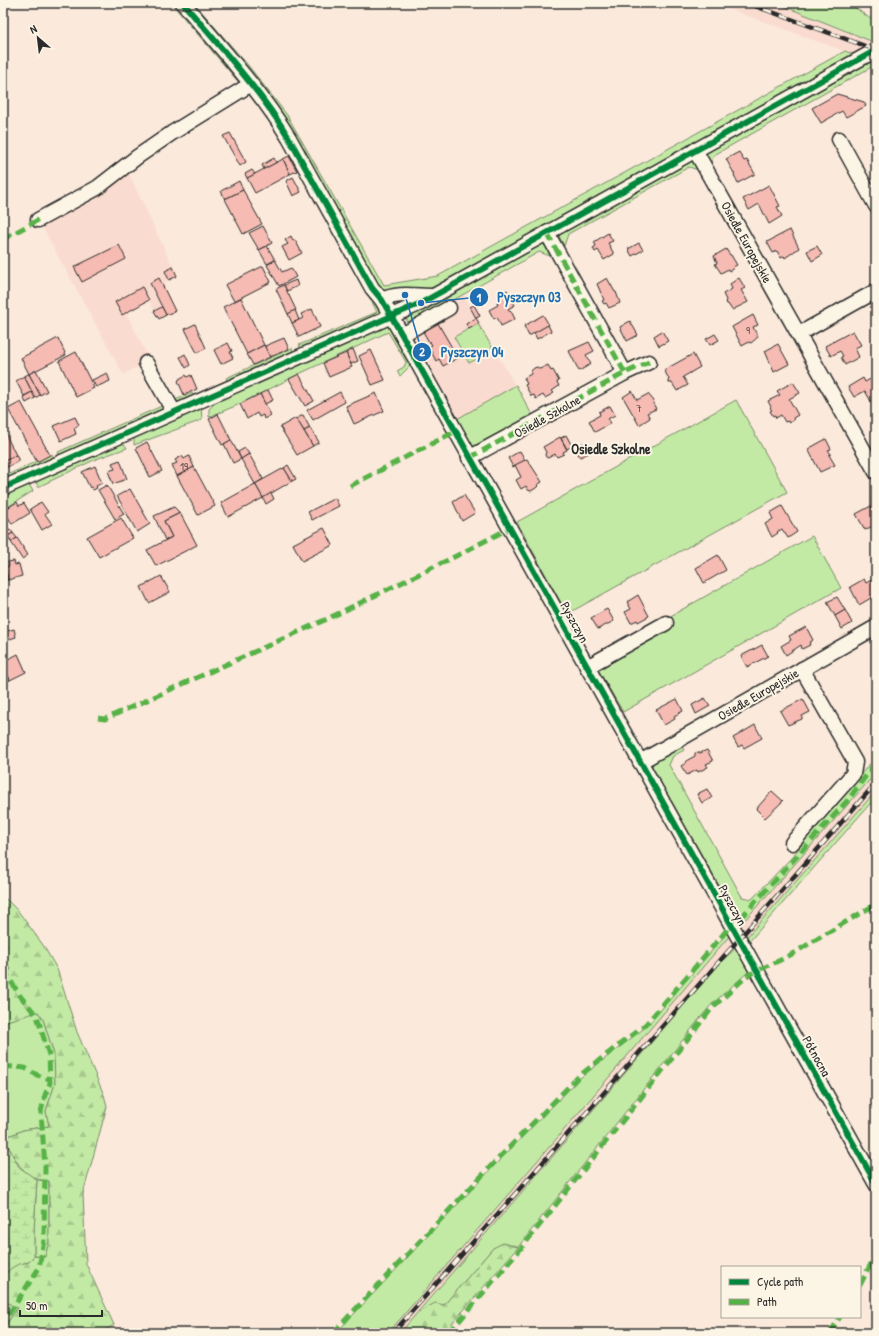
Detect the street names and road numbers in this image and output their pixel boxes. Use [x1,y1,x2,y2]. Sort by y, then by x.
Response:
street label: Osiedle Europejskie [717,198,777,286]
street label: Osiedle Szkolne [510,390,584,442]
street label: Pyszczyn [556,598,594,646]
street label: Osiedle Europejskie [714,664,802,724]
street label: Pyszczyn [714,881,752,929]
street label: Północna [799,1033,835,1079]

